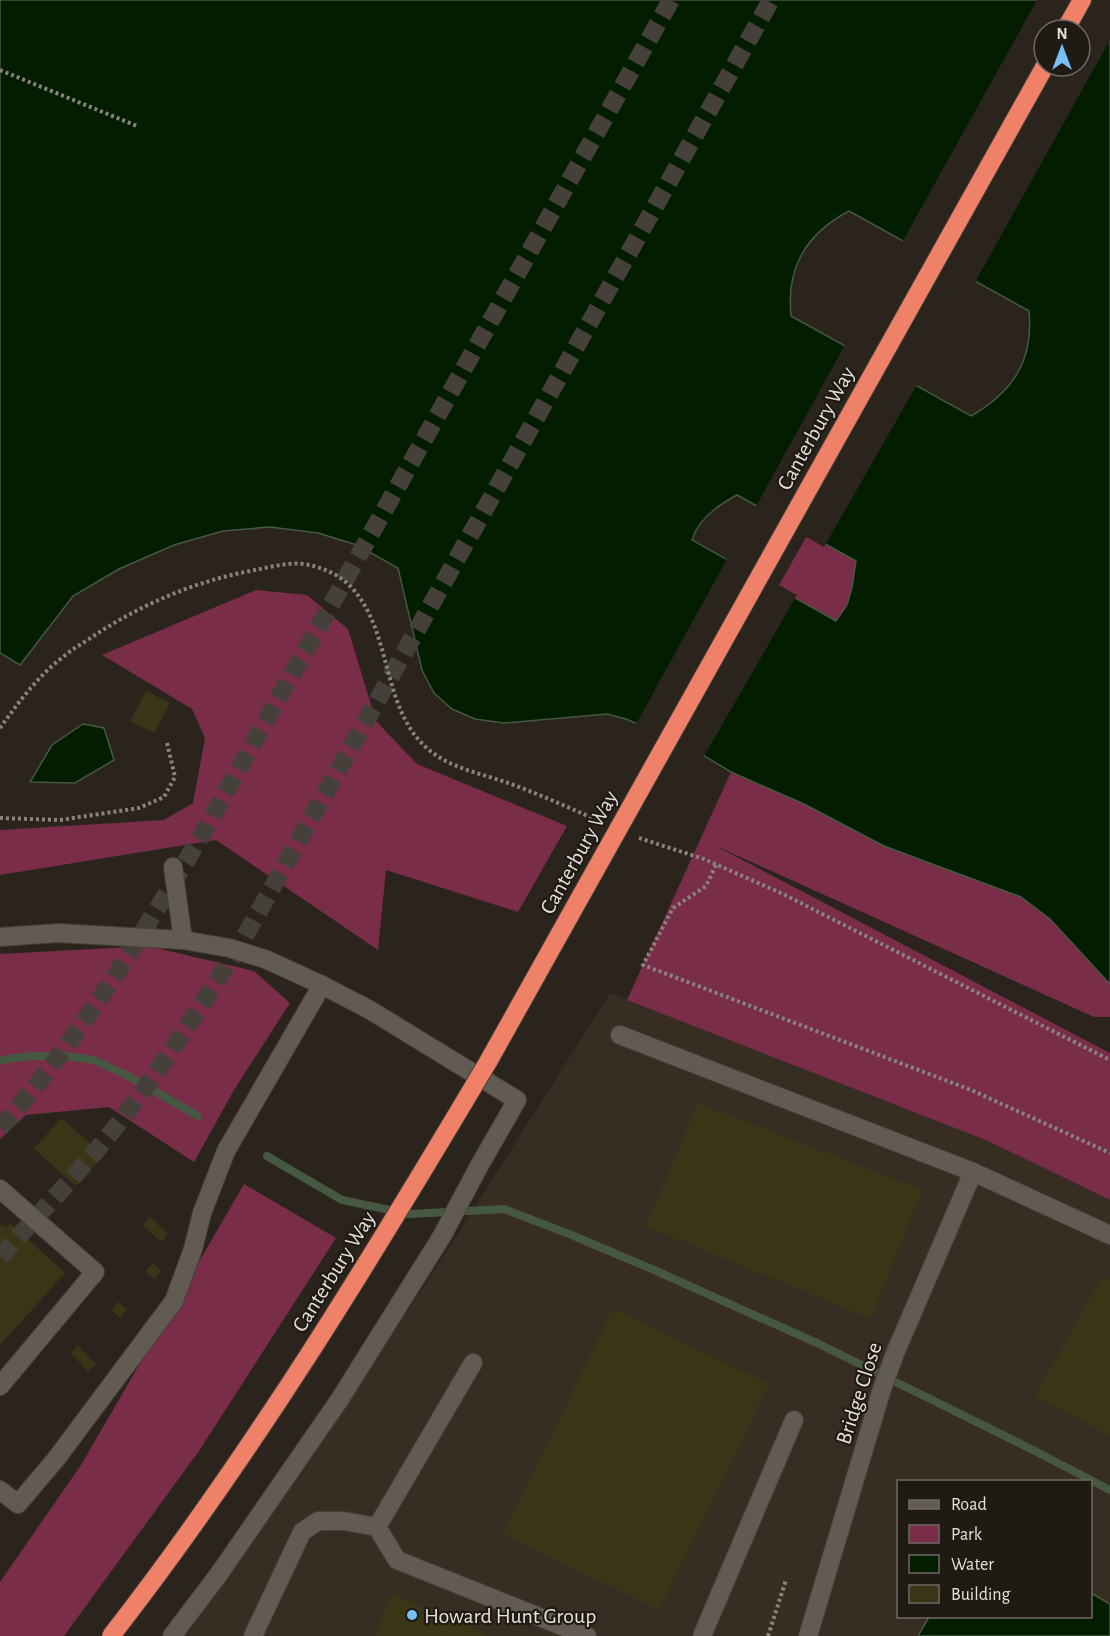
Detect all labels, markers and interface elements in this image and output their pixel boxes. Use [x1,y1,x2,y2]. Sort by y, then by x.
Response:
north arrow [1032,18,1092,78]
text: N [1056,26,1068,42]
street label: Canterbury Way [773,363,859,494]
street label: Canterbury Way [536,787,622,918]
street label: Canterbury Way [288,1207,380,1336]
street label: Bridge Close [832,1340,886,1447]
legend [897,1480,1092,1618]
text: Road [951,1496,987,1514]
text: Park [951,1526,983,1544]
text: Water [951,1556,994,1574]
text: Building [951,1586,1011,1604]
place label: Howard Hunt Group [424,1605,597,1627]
marker: Howard Hunt Group [405,1608,419,1622]

